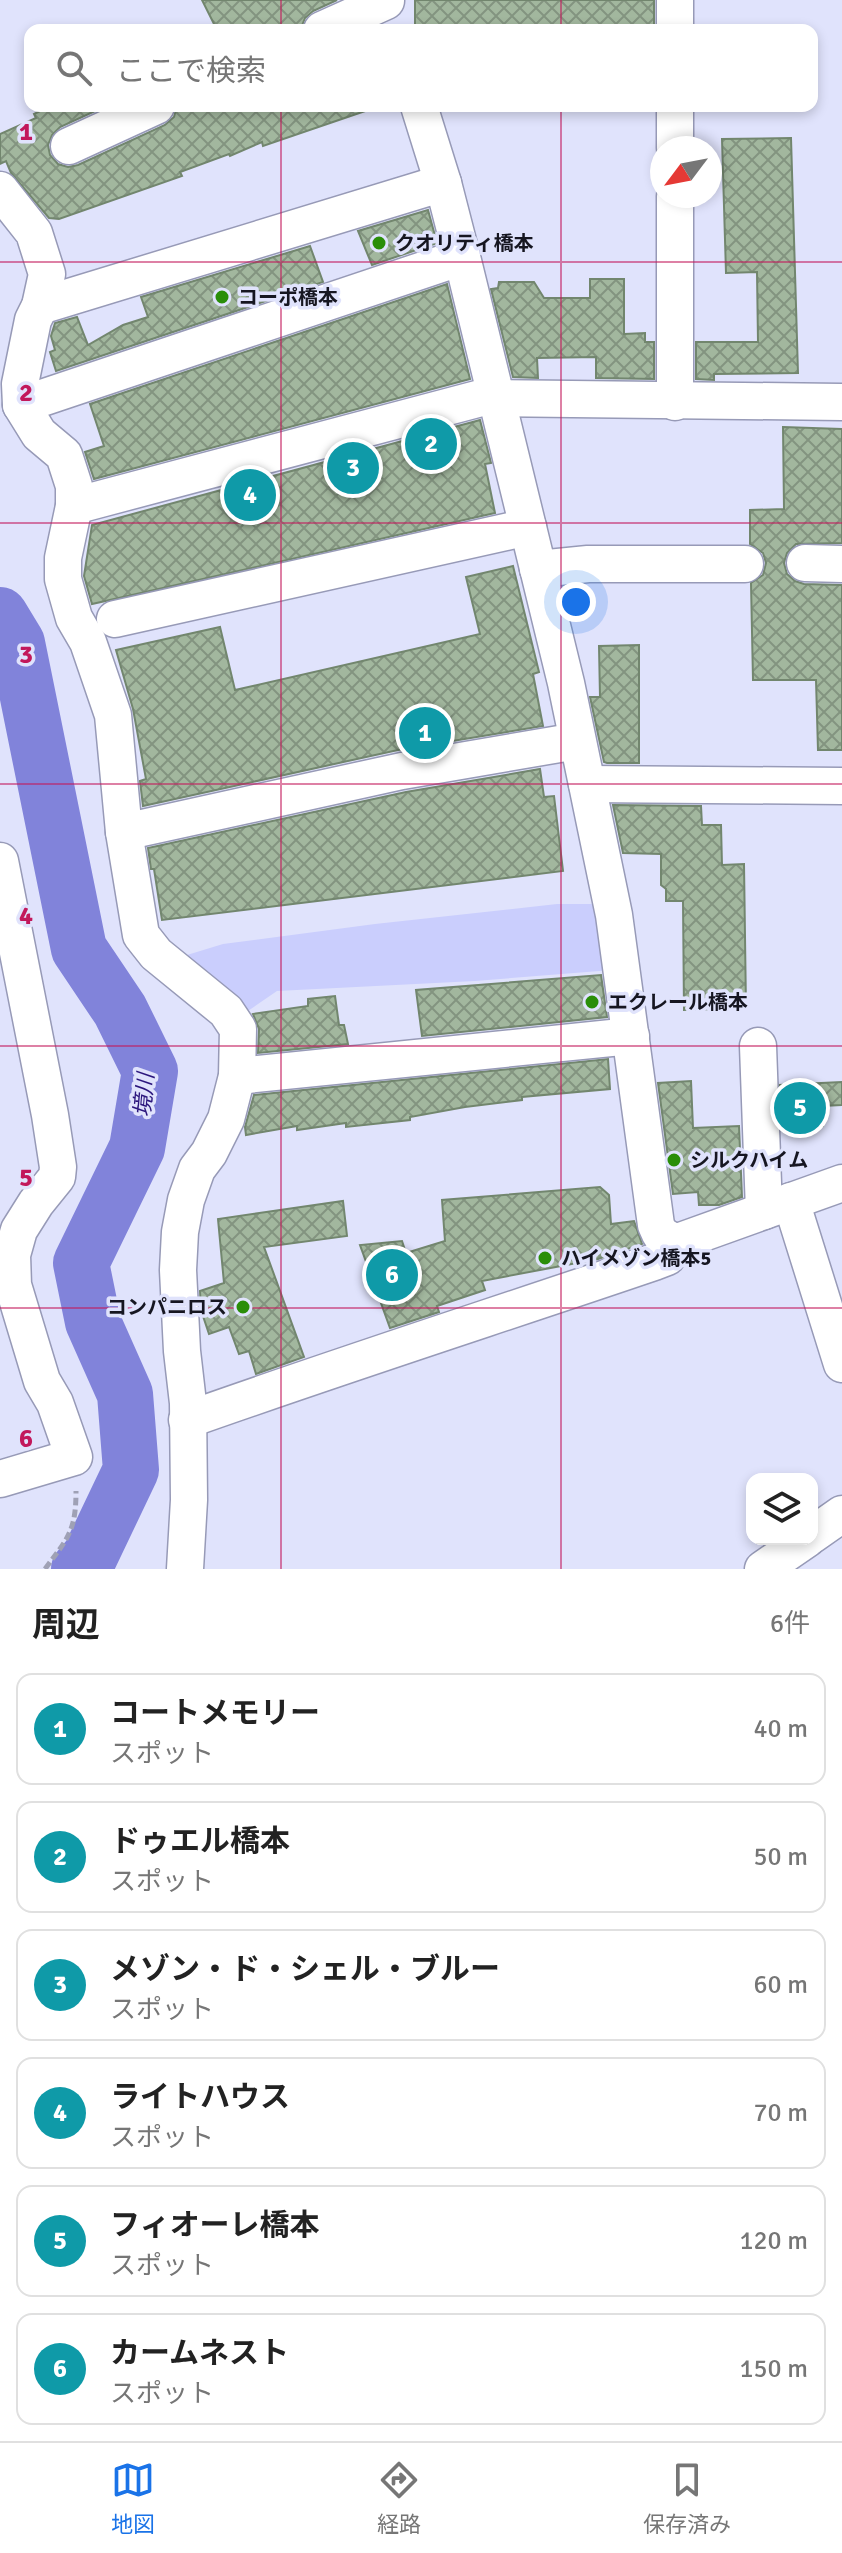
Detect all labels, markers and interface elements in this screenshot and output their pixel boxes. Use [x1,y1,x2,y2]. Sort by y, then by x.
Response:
search box [24,24,818,112]
icon: search [52,46,96,90]
text: ここで検索 [116,53,266,90]
text: 1 [19,116,33,148]
north arrow [650,136,722,208]
place label: クオリティ橋本 [395,231,534,256]
marker: クオリティ橋本 [370,234,388,252]
place label: コーポ橋本 [238,285,338,310]
marker: コーポ橋本 [213,288,231,306]
text: 2 [19,377,33,409]
pin: 2 [405,414,457,474]
pin: 3 [327,438,379,498]
pin: 4 [224,465,276,525]
your location [556,582,596,622]
text: 3 [19,639,33,671]
pin: 1 [399,703,451,763]
text: 4 [19,900,33,932]
place label: エクレール橋本 [608,990,748,1015]
marker: エクレール橋本 [583,993,601,1011]
water label: 境川 [129,1070,160,1118]
pin: 5 [774,1078,826,1138]
place label: シルクハイム [690,1148,808,1173]
marker: シルクハイム [665,1151,683,1169]
text: 5 [19,1162,33,1194]
pin: 6 [366,1245,418,1305]
place label: ハイメゾン橋本5 [561,1246,711,1271]
marker: ハイメゾン橋本5 [536,1249,554,1267]
place label: コンパニロス [107,1295,227,1320]
marker: コンパニロス [234,1298,252,1316]
text: 6 [19,1423,33,1455]
map controls [746,1473,818,1545]
button: layers [746,1473,818,1545]
text: 周辺 [32,1604,100,1646]
text: 6件 [770,1608,810,1640]
text: コートメモリー [110,1695,320,1732]
text: 1 [53,1713,67,1745]
text: 40 m [753,1713,808,1745]
text: スポット [110,1738,214,1770]
text: ドゥエル橋本 [110,1823,290,1860]
text: 2 [53,1841,67,1873]
text: 50 m [753,1841,808,1873]
text: スポット [110,1866,214,1898]
text: メゾン・ド・シェル・ブルー [110,1951,500,1988]
text: 3 [53,1969,67,2001]
text: 60 m [753,1969,808,2001]
text: スポット [110,1994,214,2026]
text: ライトハウス [110,2079,290,2116]
text: 4 [53,2097,67,2129]
text: 70 m [753,2097,808,2129]
text: スポット [110,2122,214,2154]
text: フィオーレ橋本 [110,2207,319,2244]
text: 5 [53,2225,67,2257]
text: 120 m [739,2225,808,2257]
text: スポット [110,2250,214,2282]
text: カームネスト [110,2335,289,2372]
text: 6 [53,2353,67,2385]
text: 150 m [739,2353,808,2385]
text: スポット [110,2378,214,2410]
tab: 地図 [111,2458,155,2538]
tab: 経路 [377,2458,421,2538]
tab: 保存済み [643,2458,731,2538]

